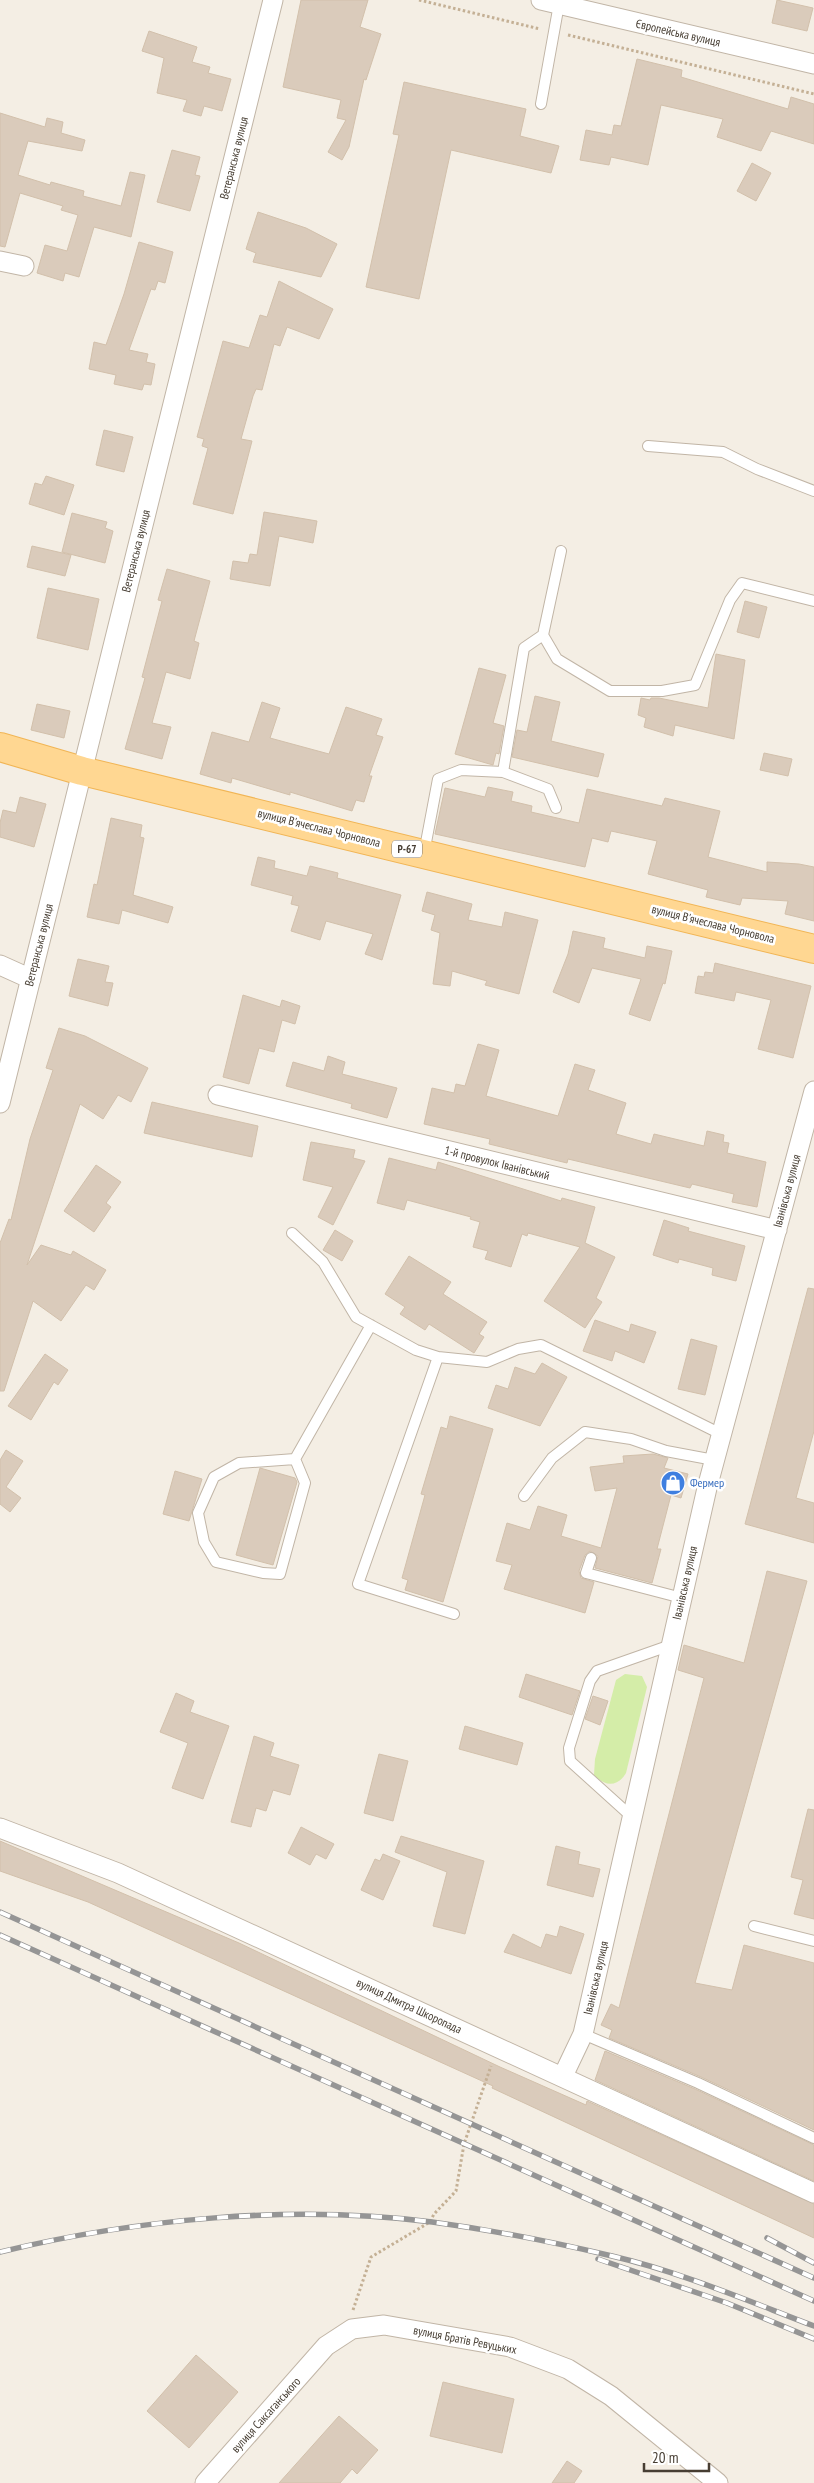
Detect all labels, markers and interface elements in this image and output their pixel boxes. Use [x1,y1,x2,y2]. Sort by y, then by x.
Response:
street label: Європейська вулиця [634,15,722,50]
street label: Ветеранська вулиця [216,115,251,201]
street label: Ветеранська вулиця [118,508,153,594]
street label: вулиця В'ячеслава Чорновола [256,805,382,850]
road number: Р-67 [392,841,422,858]
street label: вулиця В'ячеслава Чорновола [650,901,776,946]
street label: Ветеранська вулиця [21,902,56,988]
street label: 1-й провулок Іванівський [443,1142,551,1183]
street label: Іванівська вулиця [770,1152,804,1229]
shop icon: Фермер [660,1470,686,1496]
place label: Фермер [690,1475,724,1490]
street label: Іванівська вулиця [669,1544,700,1621]
street label: Іванівська вулиця [580,1939,611,2016]
street label: вулиця Дмитра Шкоропада [354,1975,464,2037]
street label: вулиця Братів Ревуцьких [412,2322,518,2357]
street label: вулиця Саксаганського [228,2374,303,2456]
scale bar [644,2440,709,2472]
text: 20 m [652,2448,678,2467]

